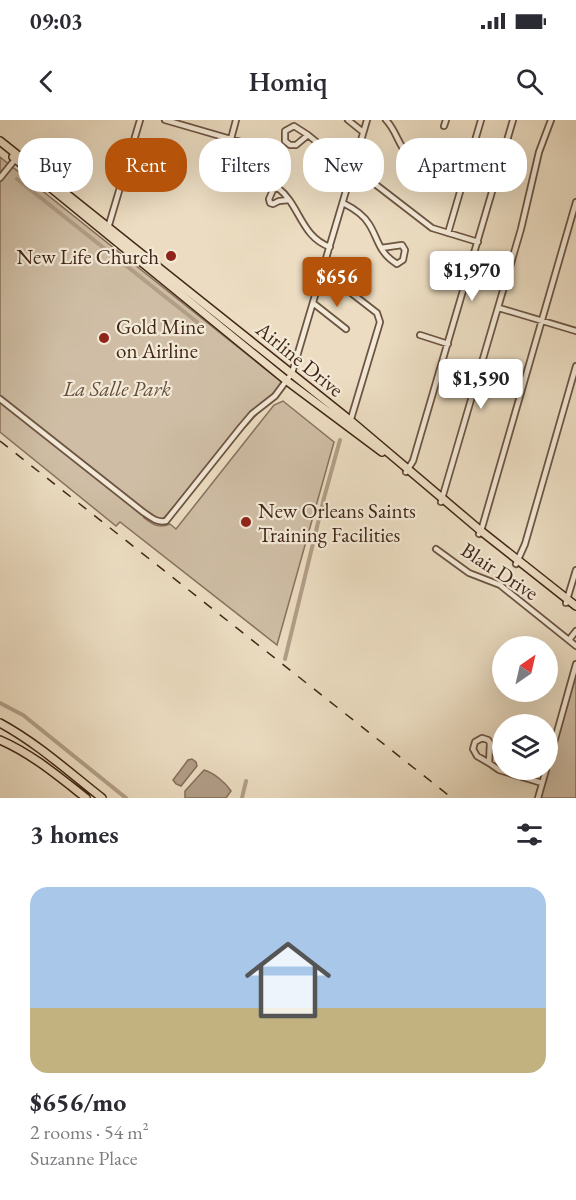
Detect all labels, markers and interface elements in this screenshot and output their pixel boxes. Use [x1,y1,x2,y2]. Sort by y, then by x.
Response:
text: 09:03 [30,7,83,36]
text: Homiq [249,64,327,99]
icon: back [30,65,63,98]
icon: search [513,65,546,98]
chip: Buy [18,138,93,192]
chip: Rent [105,138,187,192]
chip: Filters [199,138,291,192]
chip: New [303,138,384,192]
chip: Apartment [396,138,527,192]
place label: New Life Church [16,243,159,270]
marker: New Life Church [164,249,178,263]
pin: $1,970 [423,251,521,302]
pin: $656 [301,257,373,308]
text: $1,970 [444,257,500,283]
text: $656 [317,263,357,289]
place label: Gold Mine on Airline [116,313,205,364]
street label: Airline Drive [250,315,349,403]
marker: Gold Mine on Airline [97,331,111,345]
pin: $1,590 [432,359,530,410]
text: $1,590 [453,365,509,391]
park label: La Salle Park [62,375,171,402]
place label: New Orleans Saints Training Facilities [258,497,416,548]
marker: New Orleans Saints Training Facilities [239,515,253,529]
street label: Blair Drive [456,536,544,606]
north arrow [492,636,558,702]
map controls [492,636,558,780]
button: layers [492,714,558,780]
text: 3 homes [30,817,119,851]
icon: filters [513,818,546,851]
icon: home [234,926,342,1034]
text: $656/mo [30,1085,126,1119]
text: 2 rooms · 54 m² [30,1119,149,1145]
text: Suzanne Place [30,1145,138,1171]

